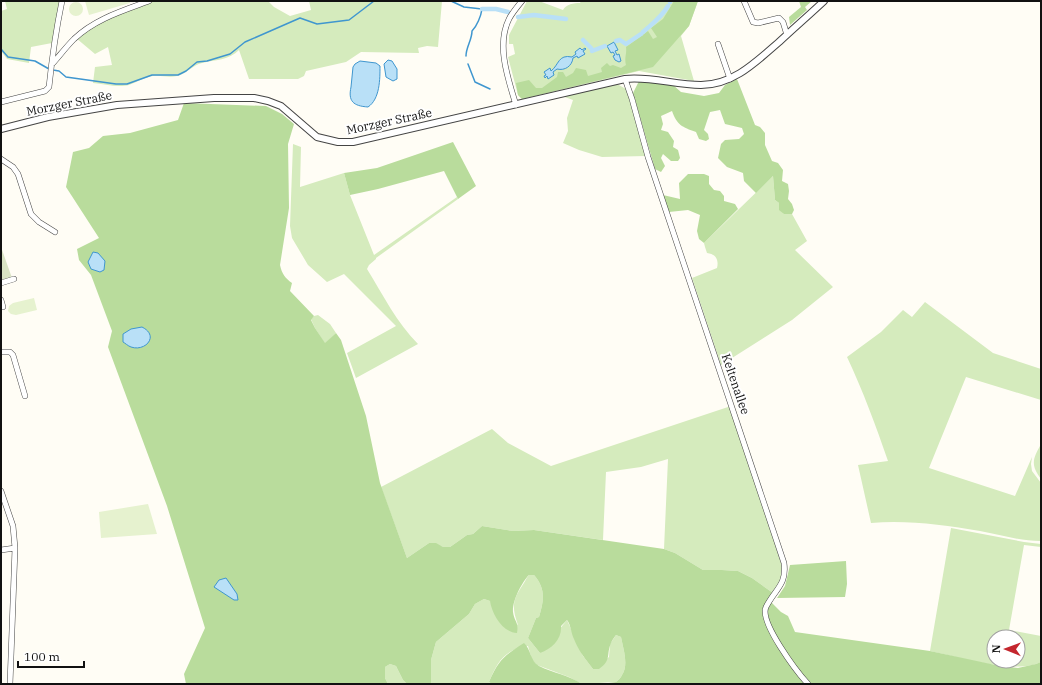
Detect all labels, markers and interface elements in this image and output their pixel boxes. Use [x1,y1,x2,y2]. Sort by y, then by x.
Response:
street label: Morzger Straße [25,87,113,119]
street label: Morzger Straße [345,105,433,137]
street label: Keltenallee [719,352,753,416]
north arrow [986,629,1026,669]
scale bar [18,643,84,669]
text: N [989,644,1003,653]
text: 100 m [24,649,60,664]

